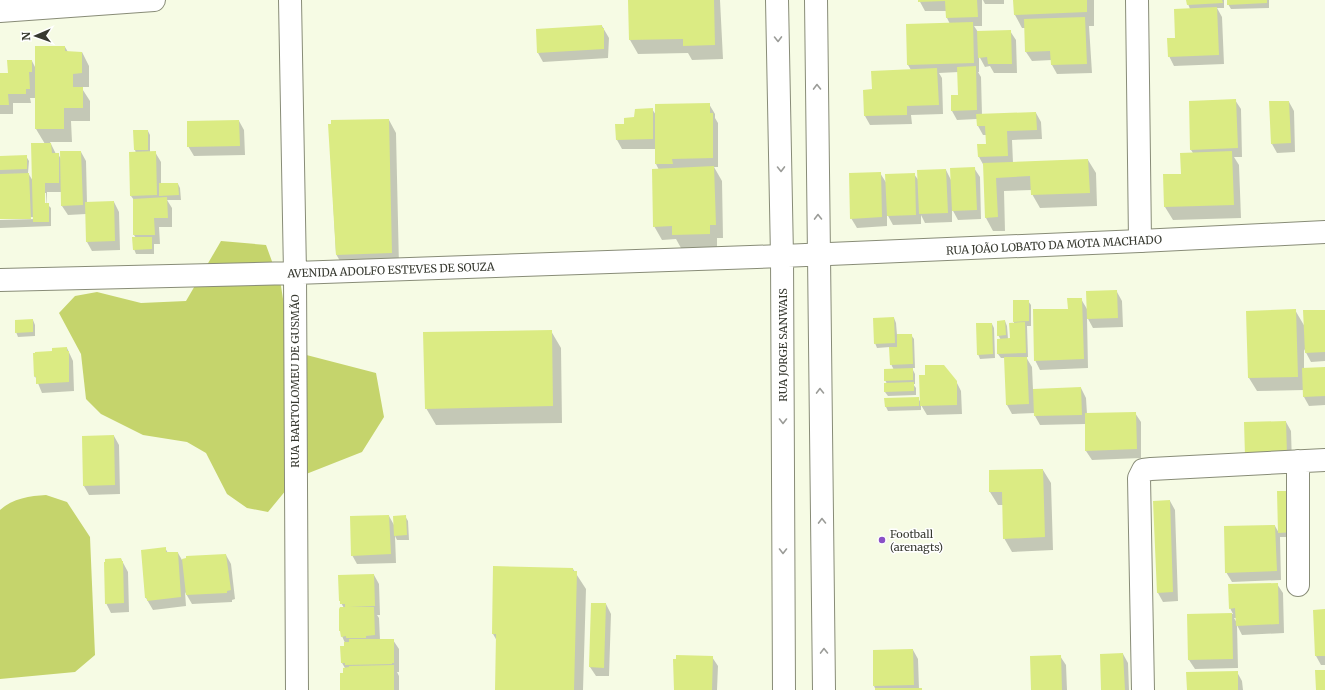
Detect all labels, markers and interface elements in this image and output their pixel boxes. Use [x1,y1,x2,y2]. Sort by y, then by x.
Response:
north arrow [16,16,56,56]
text: N [19,31,33,41]
one-way arrow [774,36,782,42]
one-way arrow [813,84,821,90]
one-way arrow [777,166,785,172]
one-way arrow [814,214,822,220]
street label: RUA JOÃO LOBATO DA MOTA MACHADO [946,232,1162,258]
street label: AVENIDA ADOLFO ESTEVES DE SOUZA [286,259,495,281]
street label: RUA JORGE SANWAIS [776,288,790,402]
street label: RUA BARTOLOMEU DE GUSMÃO [288,294,302,468]
one-way arrow [816,388,825,394]
one-way arrow [779,418,787,424]
one-way arrow [818,518,826,524]
place label: Football (arenagts) [890,527,943,554]
marker: Football (arenagts) [877,535,887,545]
one-way arrow [779,548,787,554]
one-way arrow [820,648,828,654]

